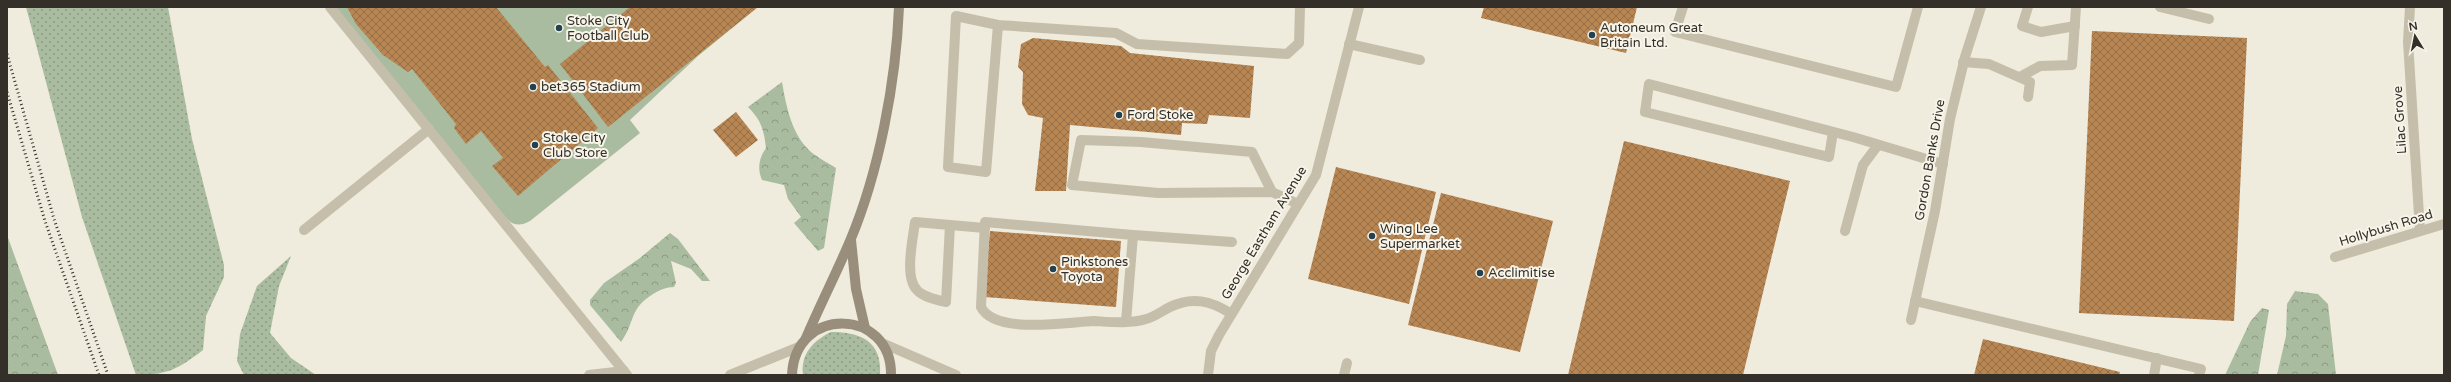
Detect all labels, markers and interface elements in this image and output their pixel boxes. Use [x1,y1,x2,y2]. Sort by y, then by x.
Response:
place label: Stoke City Football Club [567,13,649,44]
north arrow [2395,16,2435,56]
text: N [2408,19,2419,34]
place label: Autoneum Great Britain Ltd. [1600,20,1703,51]
marker: Stoke City Football Club [554,23,564,33]
marker: Autoneum Great Britain Ltd. [1587,30,1597,40]
place label: bet365 Stadium [541,79,641,95]
marker: bet365 Stadium [528,82,538,92]
street label: Lilac Grove [2390,85,2410,155]
street label: Gordon Banks Drive [1911,98,1949,222]
place label: Ford Stoke [1127,107,1193,123]
marker: Ford Stoke [1114,110,1124,120]
place label: Stoke City Club Store [543,130,607,161]
marker: Stoke City Club Store [530,140,540,150]
street label: George Eastham Avenue [1218,163,1310,303]
street label: Hollybush Road [2337,206,2435,250]
place label: Wing Lee Supermarket [1380,221,1460,252]
marker: Wing Lee Supermarket [1367,231,1377,241]
place label: Pinkstones Toyota [1061,254,1128,285]
marker: Pinkstones Toyota [1048,264,1058,274]
place label: Acclimitise [1488,265,1555,281]
marker: Acclimitise [1475,268,1485,278]

